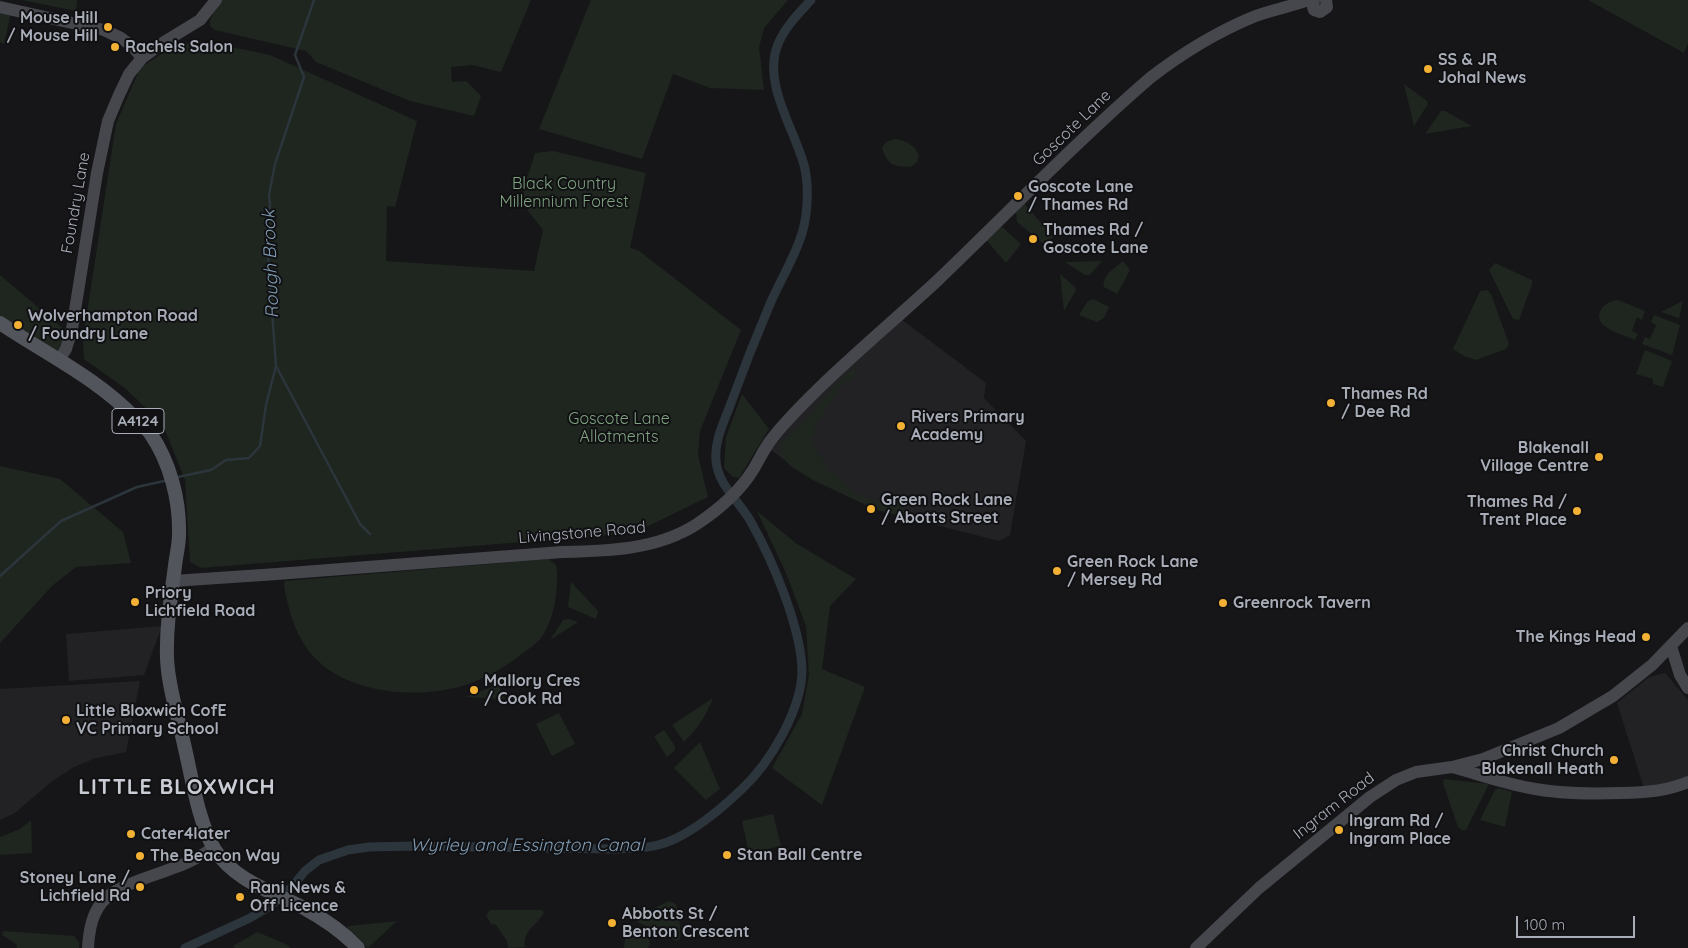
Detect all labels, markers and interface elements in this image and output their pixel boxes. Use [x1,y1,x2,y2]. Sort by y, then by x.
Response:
place label: Mouse Hill / Mouse Hill [6,8,98,46]
marker: Mouse Hill / Mouse Hill [102,21,114,33]
place label: Rachels Salon [125,37,233,57]
marker: Rachels Salon [109,41,121,53]
place label: SS & JR Johal News [1438,50,1526,88]
marker: SS & JR Johal News [1422,63,1434,75]
street label: Goscote Lane [1029,86,1115,170]
street label: Foundry Lane [58,151,94,255]
park label: Black Country Millennium Forest [499,174,629,212]
place label: Goscote Lane / Thames Rd [1028,177,1134,215]
marker: Goscote Lane / Thames Rd [1012,190,1024,202]
water label: Rough Brook [258,209,284,319]
place label: Thames Rd / Goscote Lane [1043,220,1149,258]
marker: Thames Rd / Goscote Lane [1027,233,1039,245]
place label: Wolverhampton Road / Foundry Lane [28,306,198,344]
marker: Wolverhampton Road / Foundry Lane [12,319,24,331]
place label: Thames Rd / Dee Rd [1341,384,1428,422]
marker: Thames Rd / Dee Rd [1325,397,1337,409]
place label: Rivers Primary Academy [911,407,1025,445]
road number: A4124 [112,408,164,434]
park label: Goscote Lane Allotments [568,409,670,447]
marker: Rivers Primary Academy [895,420,907,432]
place label: Blakenall Village Centre [1480,438,1589,476]
marker: Blakenall Village Centre [1593,451,1605,463]
place label: Green Rock Lane / Abotts Street [881,490,1012,528]
place label: Thames Rd / Trent Place [1467,492,1567,530]
marker: Green Rock Lane / Abotts Street [865,503,877,515]
marker: Thames Rd / Trent Place [1571,505,1583,517]
street label: Livingstone Road [518,518,646,548]
place label: Green Rock Lane / Mersey Rd [1067,552,1198,590]
marker: Green Rock Lane / Mersey Rd [1051,565,1063,577]
place label: Priory Lichfield Road [145,583,255,621]
place label: Greenrock Tavern [1233,593,1371,613]
marker: Priory Lichfield Road [129,596,141,608]
marker: Greenrock Tavern [1217,597,1229,609]
place label: The Kings Head [1516,627,1636,647]
marker: The Kings Head [1640,631,1652,643]
place label: Mallory Cres / Cook Rd [484,671,580,709]
marker: Mallory Cres / Cook Rd [468,684,480,696]
place label: Little Bloxwich CofE VC Primary School [76,701,227,739]
marker: Little Bloxwich CofE VC Primary School [60,714,72,726]
place label: Christ Church Blakenall Heath [1481,741,1604,779]
marker: Christ Church Blakenall Heath [1608,754,1620,766]
street label: Ingram Road [1290,768,1378,844]
district label: LITTLE BLOXWICH [76,775,278,801]
place label: Ingram Rd / Ingram Place [1349,811,1451,849]
place label: Cater4later [141,824,231,844]
marker: Ingram Rd / Ingram Place [1333,824,1345,836]
marker: Cater4later [125,828,137,840]
water label: Wyrley and Essington Canal [410,835,644,857]
place label: Stan Ball Centre [737,845,862,865]
place label: The Beacon Way [150,846,280,866]
marker: Stan Ball Centre [721,849,733,861]
marker: The Beacon Way [134,850,146,862]
place label: Stoney Lane / Lichfield Rd [20,868,130,906]
place label: Rani News & Off Licence [250,878,346,916]
marker: Stoney Lane / Lichfield Rd [134,881,146,893]
marker: Rani News & Off Licence [234,891,246,903]
place label: Abbotts St / Benton Crescent [622,904,750,942]
scale bar [1518,906,1637,938]
text: 100 m [1524,915,1565,934]
marker: Abbotts St / Benton Crescent [606,917,618,929]

